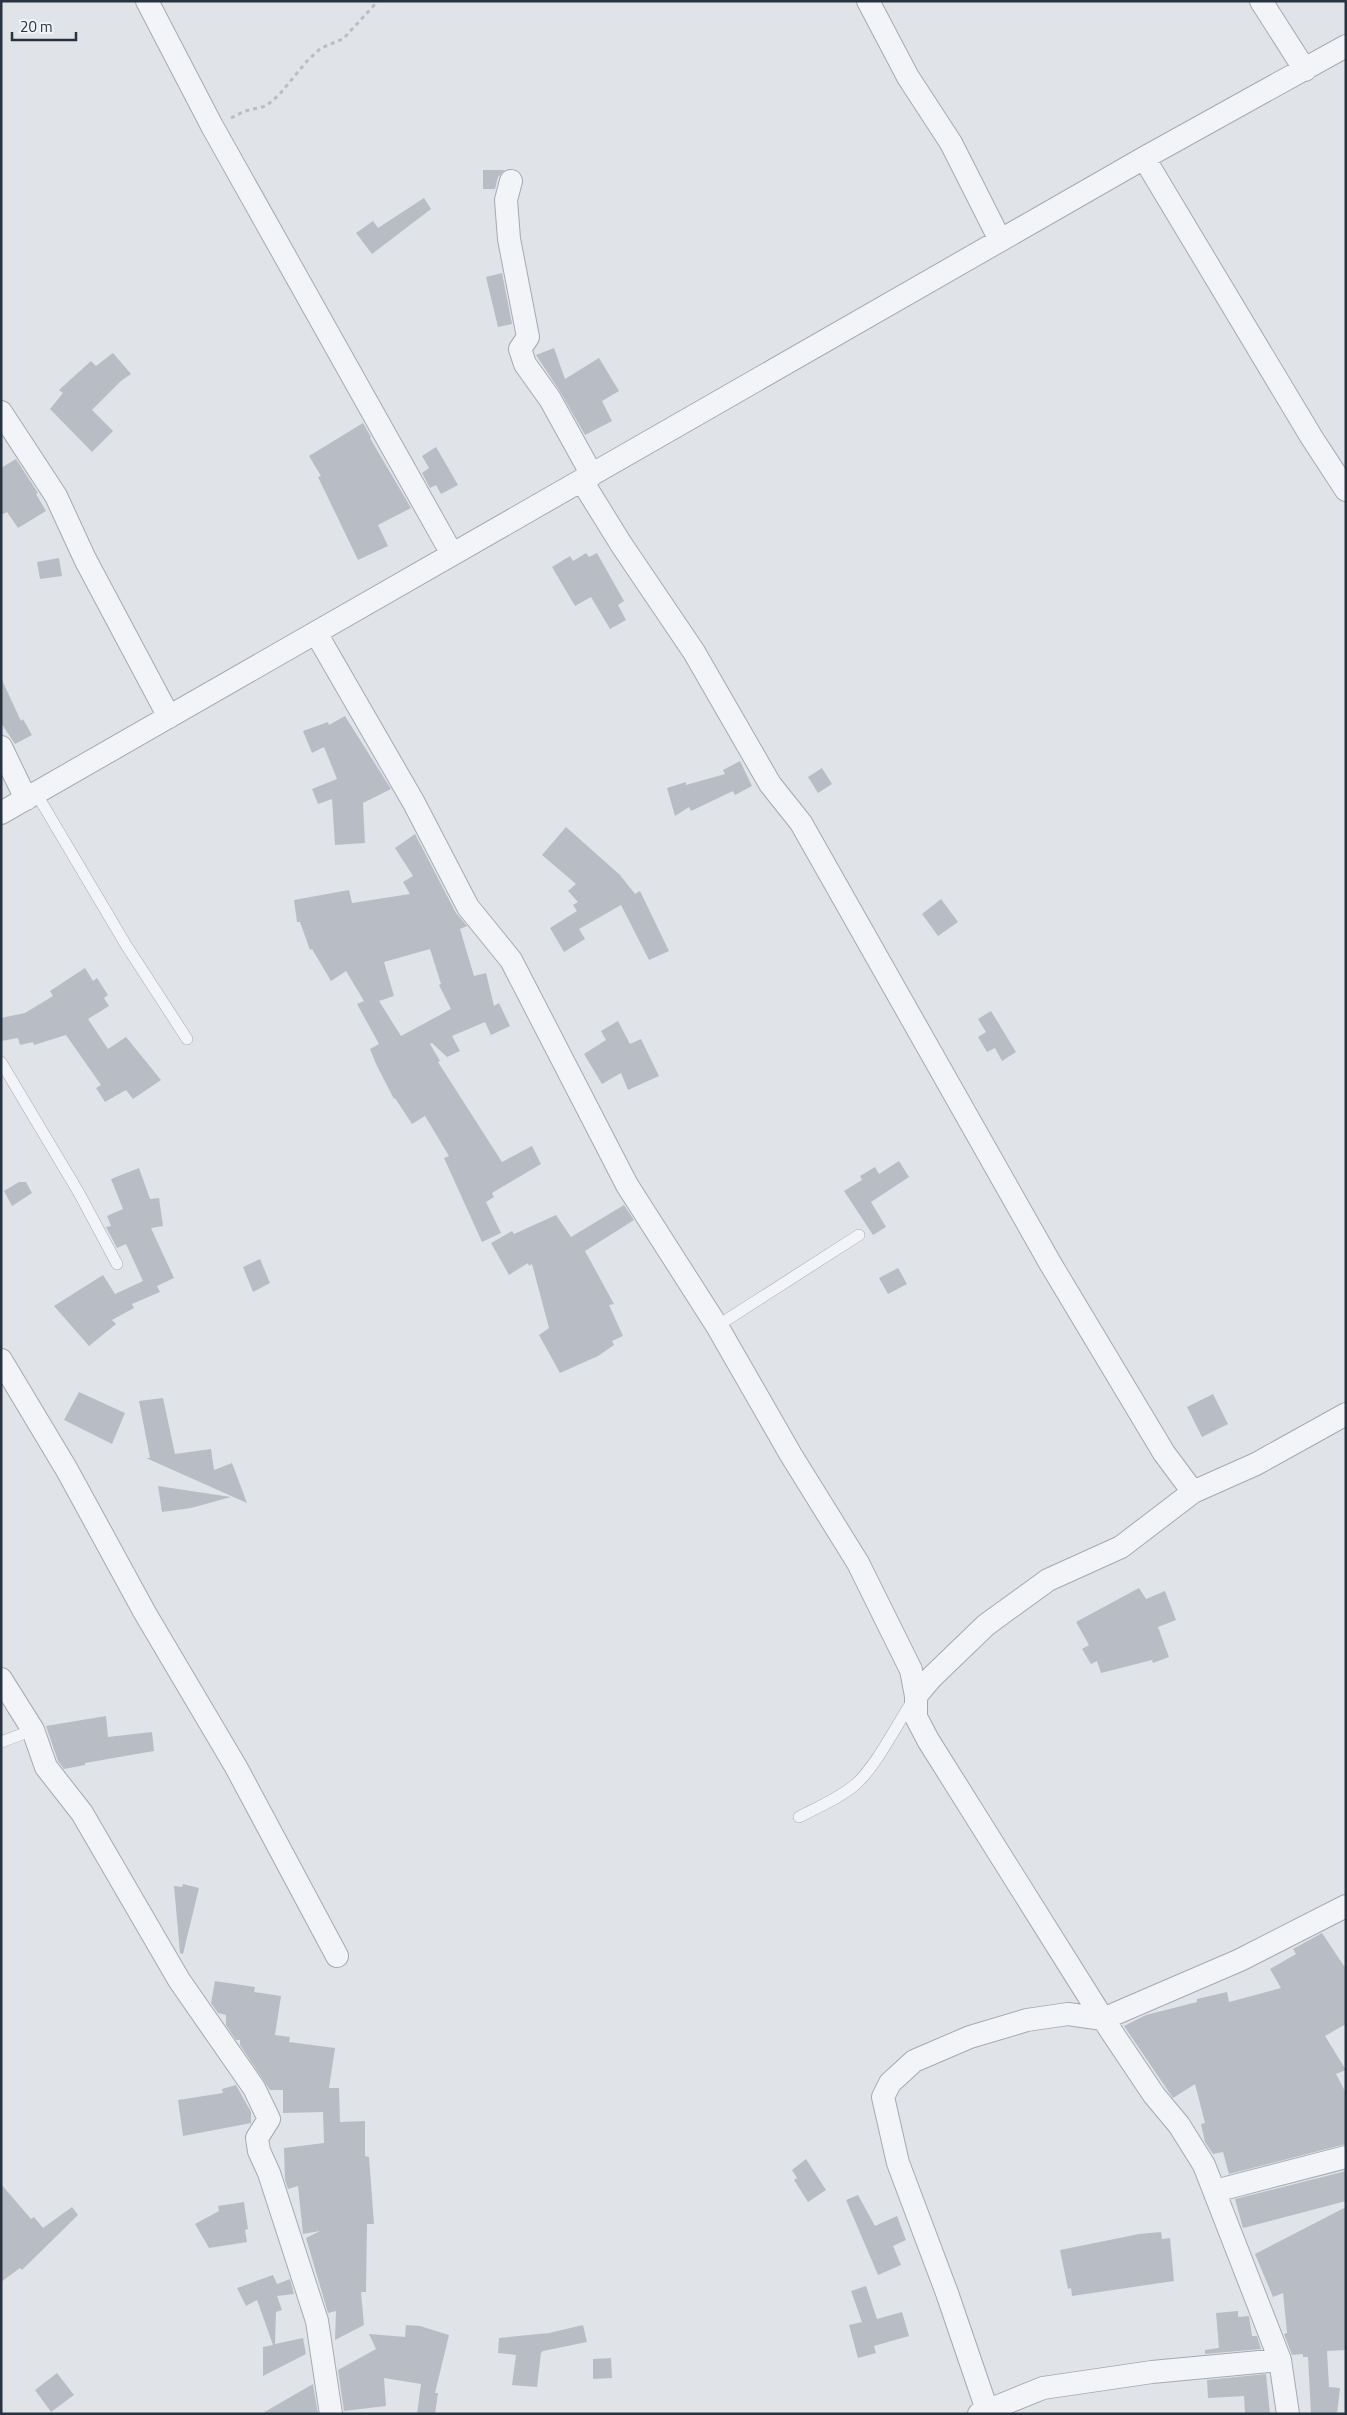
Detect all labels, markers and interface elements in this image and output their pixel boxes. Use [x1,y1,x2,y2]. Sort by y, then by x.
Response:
scale bar [12,10,76,42]
text: 20 m [20,15,53,38]

